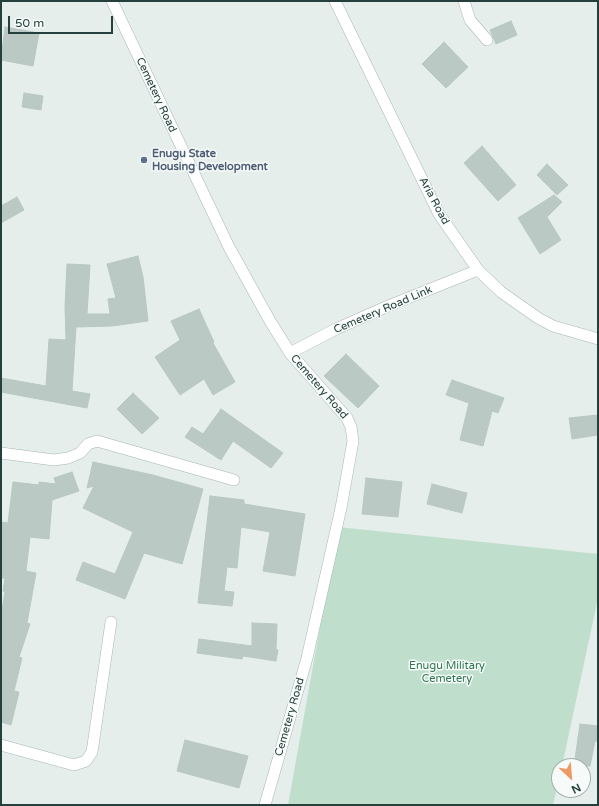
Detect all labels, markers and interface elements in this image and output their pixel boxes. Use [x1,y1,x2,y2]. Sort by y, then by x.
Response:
scale bar [10,8,115,34]
text: 50 m [15,16,44,30]
street label: Cemetery Road [133,56,179,134]
place label: Enugu State Housing Development [152,147,268,173]
marker: Enugu State Housing Development [139,155,149,165]
street label: Aria Road [416,175,452,227]
street label: Cemetery Road Link [332,283,434,337]
street label: Cemetery Road [287,352,351,422]
park label: Enugu Military Cemetery [409,659,485,685]
street label: Cemetery Road [272,676,308,758]
north arrow [551,758,591,798]
text: N [569,781,583,796]

